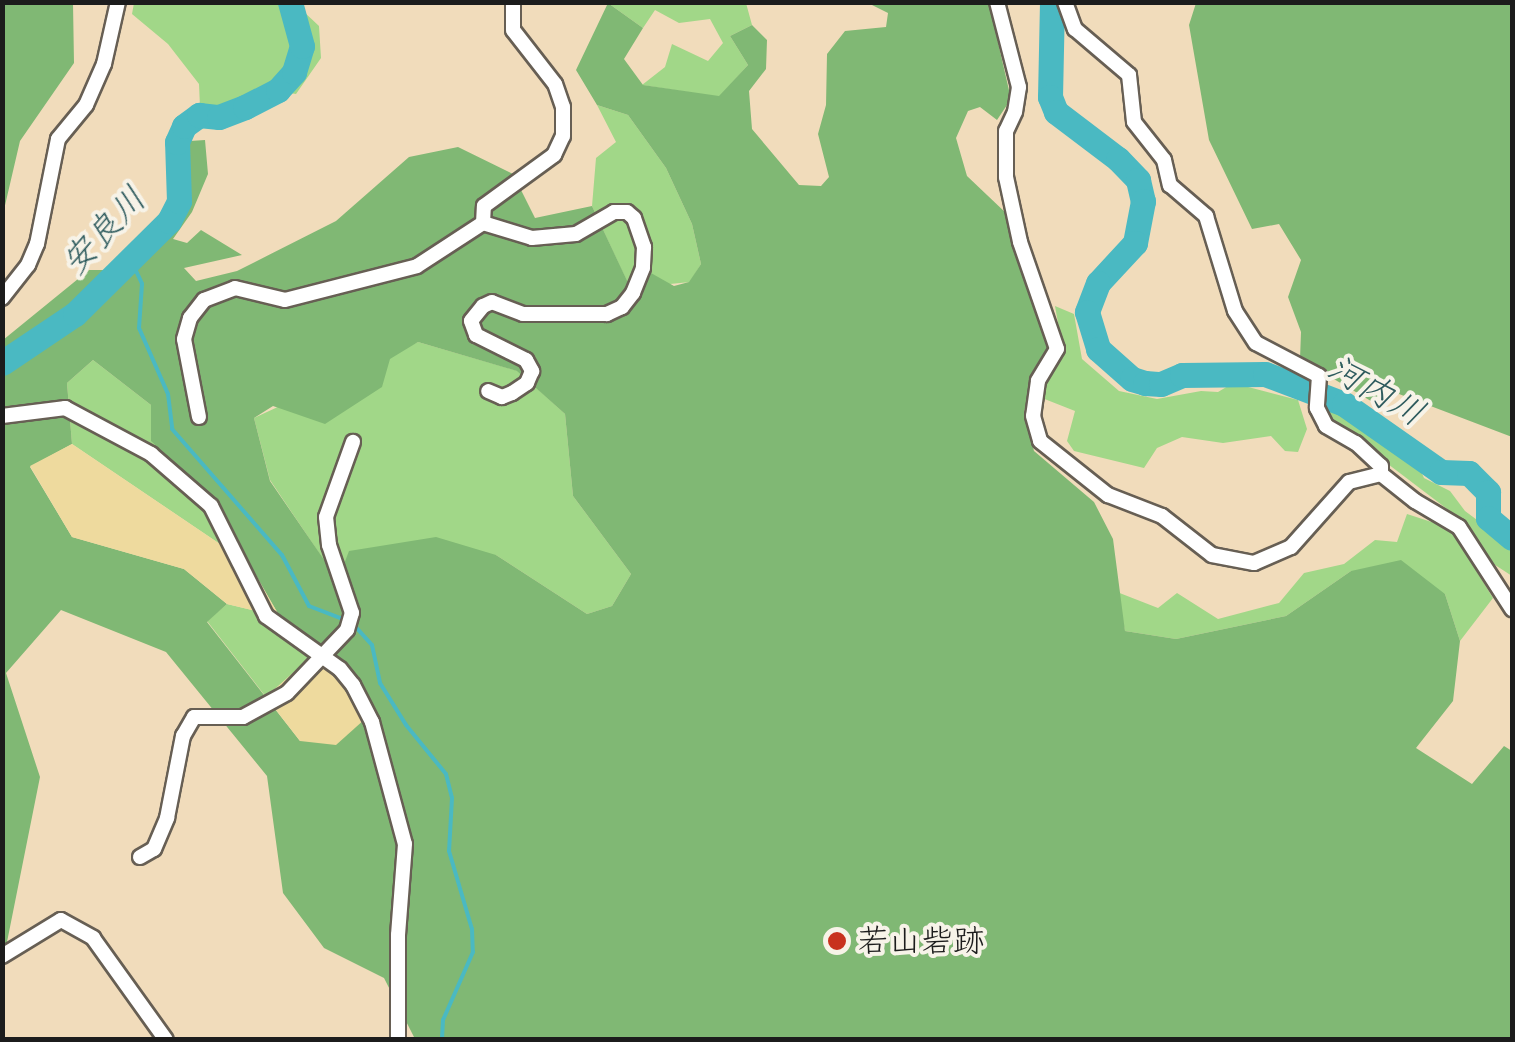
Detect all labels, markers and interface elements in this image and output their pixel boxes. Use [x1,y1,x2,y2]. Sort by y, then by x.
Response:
water label: 安良川 [53,178,155,284]
water label: 河内川 [1320,347,1432,435]
place label: 若山砦跡 [857,922,985,960]
marker: 若山砦跡 [826,930,848,952]

